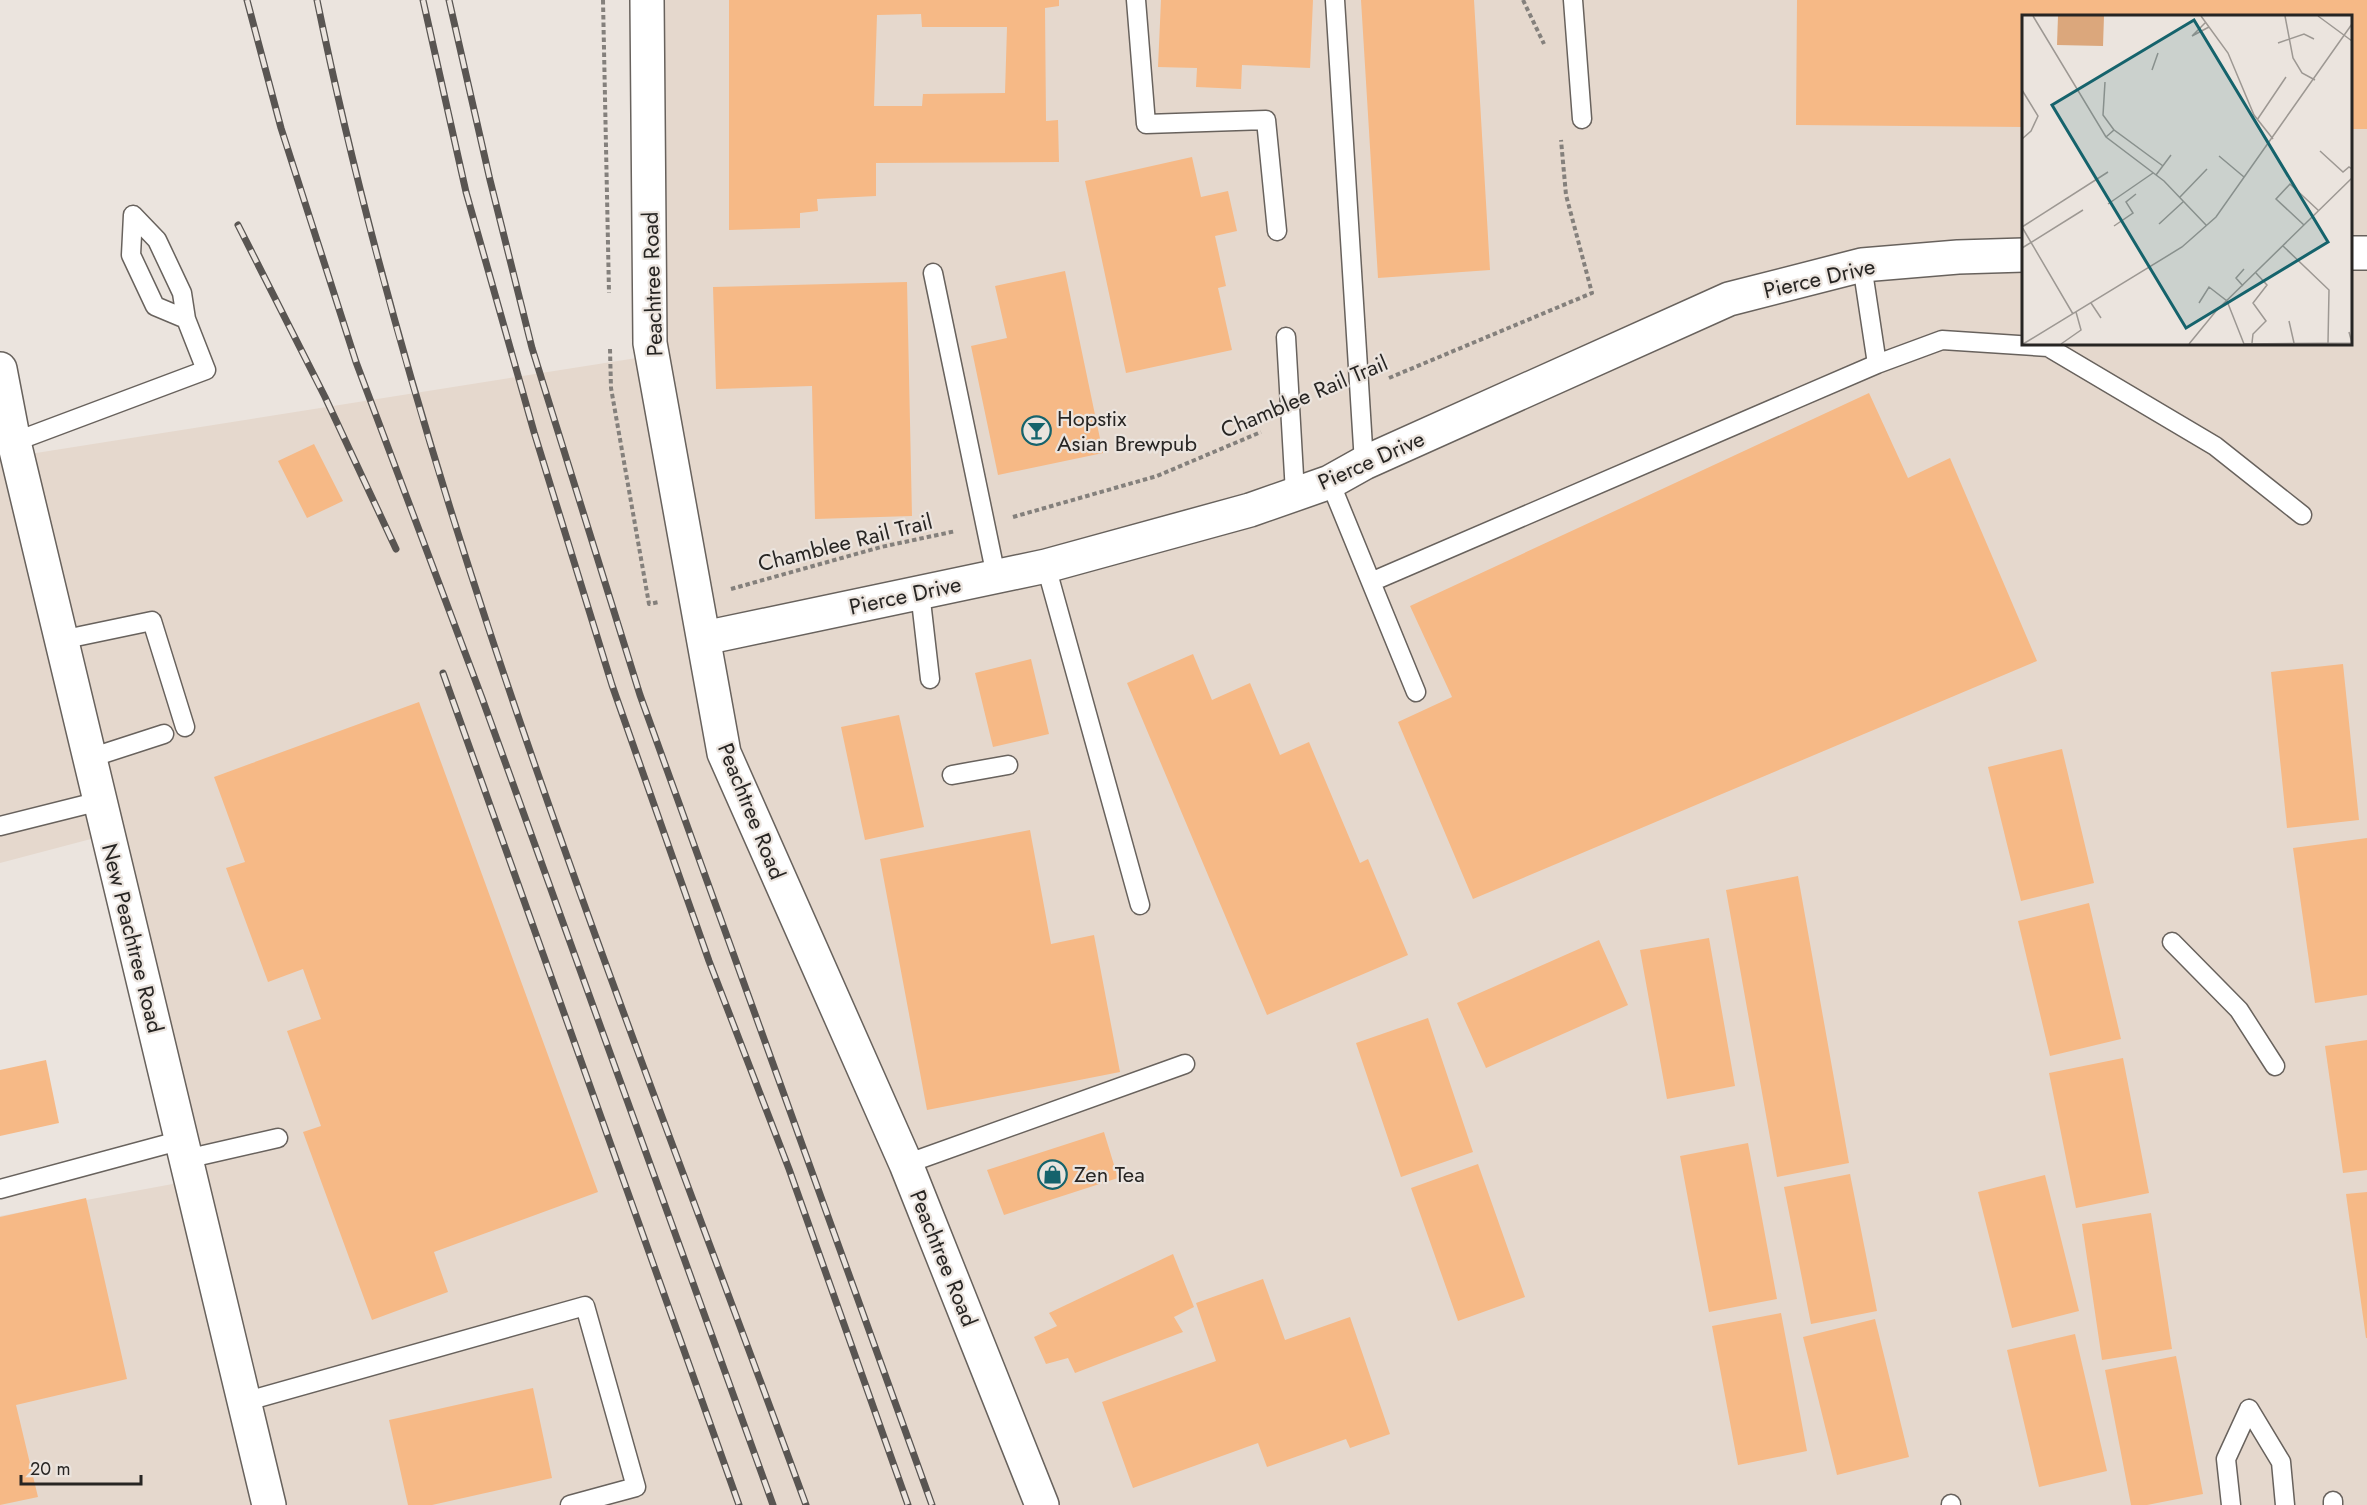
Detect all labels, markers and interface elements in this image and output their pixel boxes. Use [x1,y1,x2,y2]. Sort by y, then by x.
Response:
inset map [2022,15,2352,345]
street label: Peachtree Road [633,211,671,357]
street label: Pierce Drive [1760,250,1878,306]
street label: Chamblee Rail Trail [1215,346,1393,446]
place label: Hopstix Asian Brewpub [1057,402,1197,459]
bar icon: Hopstix Asian Brewpub [1020,415,1052,447]
street label: Pierce Drive [1313,422,1429,498]
street label: Chamblee Rail Trail [754,505,936,579]
street label: Pierce Drive [846,568,964,622]
street label: Peachtree Road [710,738,794,884]
street label: New Peachtree Road [94,840,172,1036]
shop icon: Zen Tea [1037,1158,1069,1190]
place label: Zen Tea [1074,1158,1145,1190]
street label: Peachtree Road [902,1185,986,1331]
scale bar [21,1448,141,1486]
text: 20 m [30,1456,70,1482]

